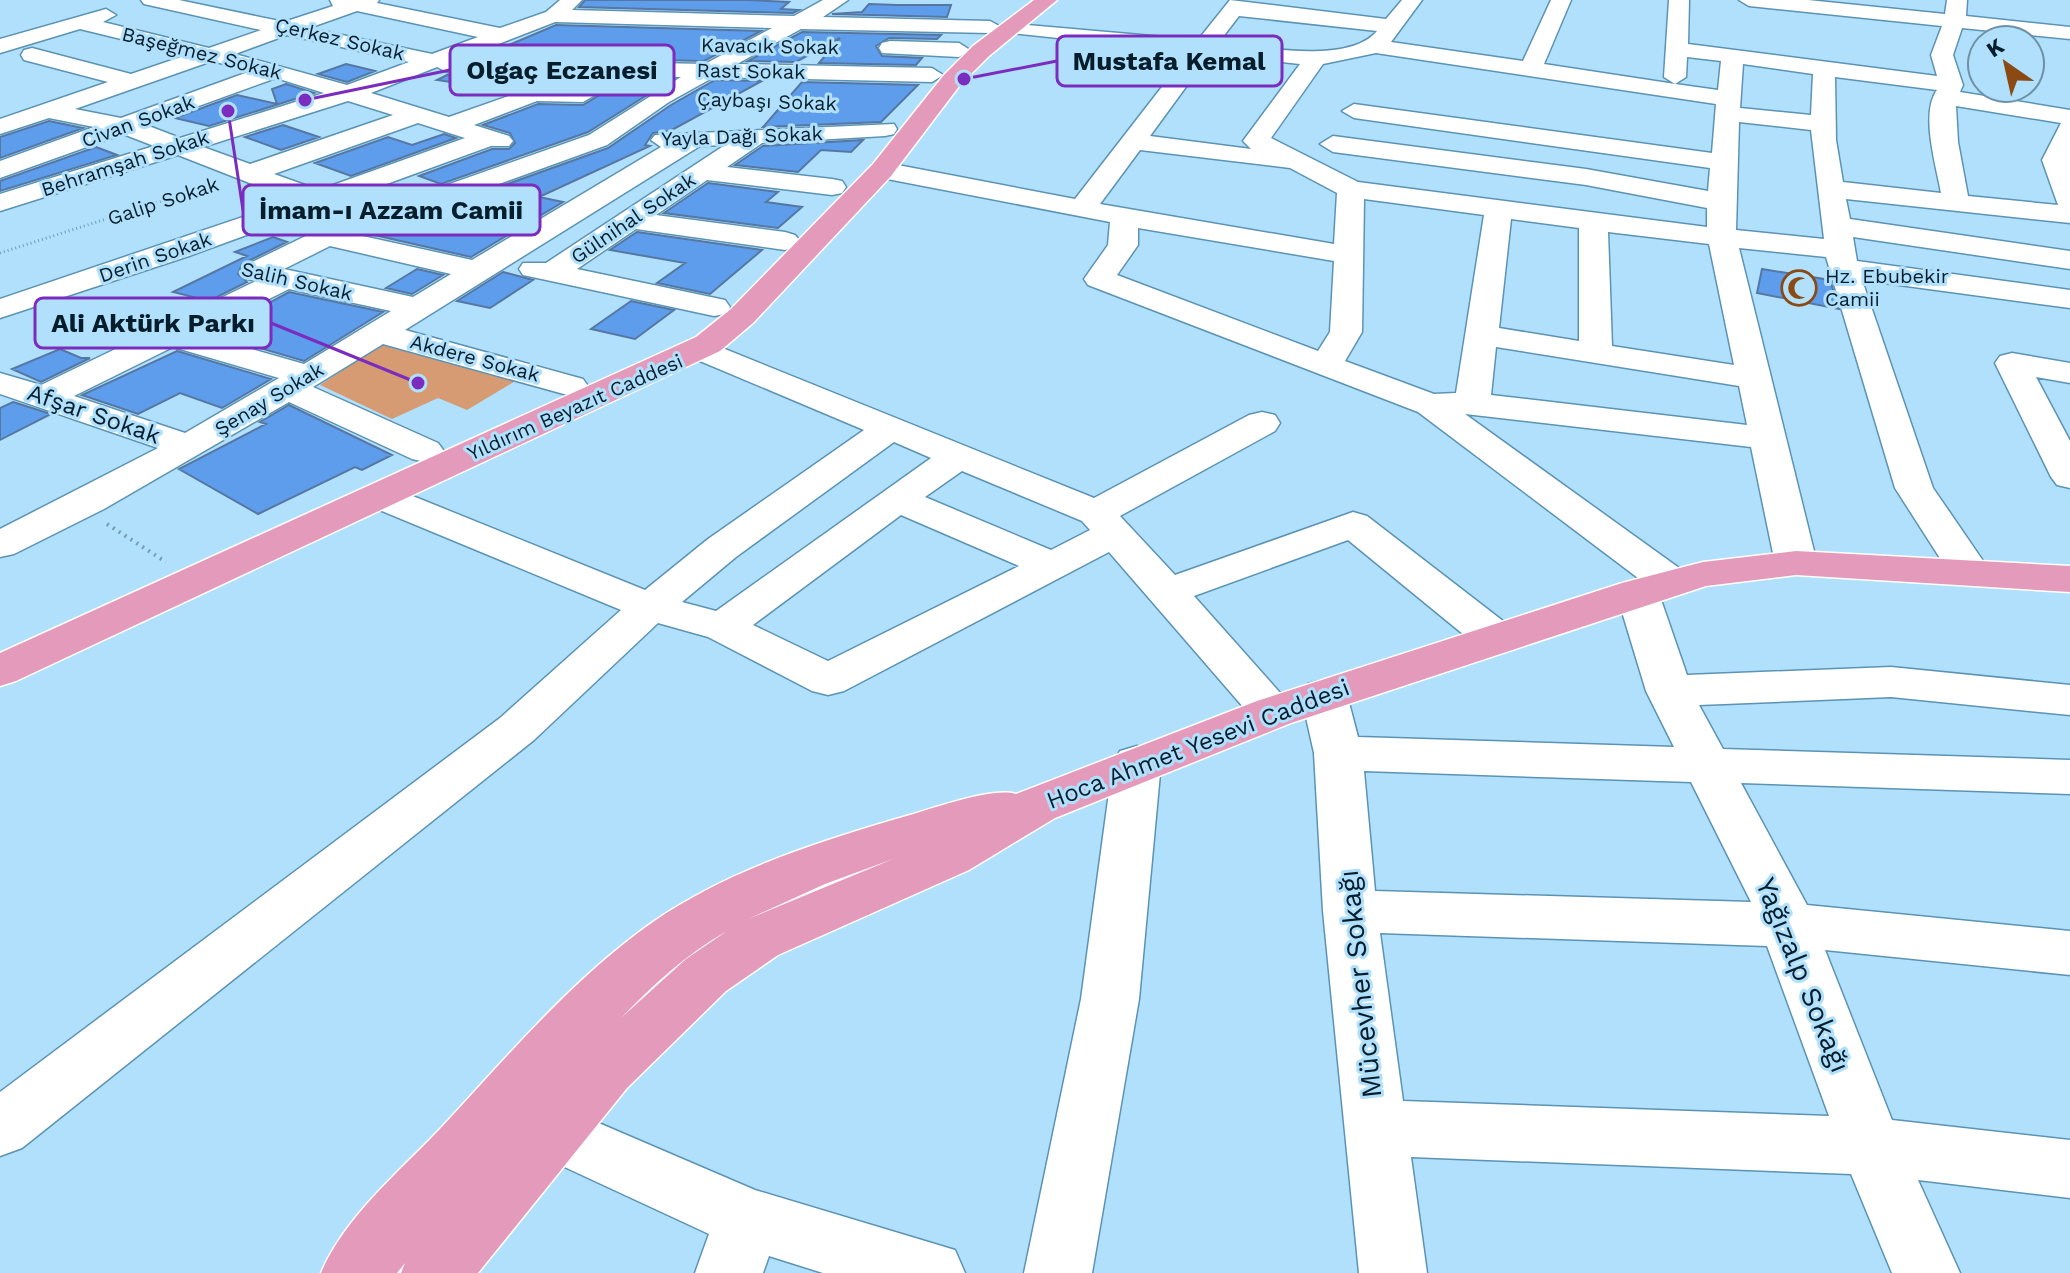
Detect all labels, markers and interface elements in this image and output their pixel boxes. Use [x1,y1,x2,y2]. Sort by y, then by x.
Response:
street label: Çerkez Sokak [273,12,407,66]
street label: Başeğmez Sokak [120,22,284,84]
north arrow [1966,24,2046,104]
street label: Kavacık Sokak [701,33,839,59]
text: K [1982,33,2009,62]
callout: Mustafa Kemal [1057,36,1282,86]
callout: Olgaç Eczanesi [450,45,674,95]
text: Mustafa Kemal [1073,46,1266,76]
text: Olgaç Eczanesi [466,55,658,85]
street label: Rast Sokak [696,58,806,84]
street label: Çaybaşı Sokak [697,87,837,115]
street label: Civan Sokak [78,89,198,153]
street label: Yayla Dağı Sokak [661,121,823,151]
street label: Behramşah Sokak [38,125,212,201]
street label: Gülnihal Sokak [566,167,700,269]
street label: Galip Sokak [104,172,222,230]
callout: İmam-ı Azzam Camii [243,185,540,235]
text: İmam-ı Azzam Camii [259,195,523,225]
street label: Derin Sokak [96,227,214,287]
street label: Salih Sokak [239,257,355,305]
place label: Hz. Ebubekir Camii [1825,264,1949,311]
mosque icon: Hz. Ebubekir Camii [1780,269,1818,307]
callout: Ali Aktürk Parkı [35,298,271,348]
text: Ali Aktürk Parkı [51,308,255,338]
street label: Akdere Sokak [408,329,542,387]
street label: Yıldırım Beyazıt Caddesi [464,349,686,465]
street label: Şenay Sokak [210,357,328,441]
street label: Afşar Sokak [24,378,165,450]
street label: Hoca Ahmet Yesevi Caddesi [1043,673,1353,815]
street label: Mücevher Sokağı [1332,868,1388,1100]
street label: Yağızalp Sokağı [1749,873,1857,1077]

